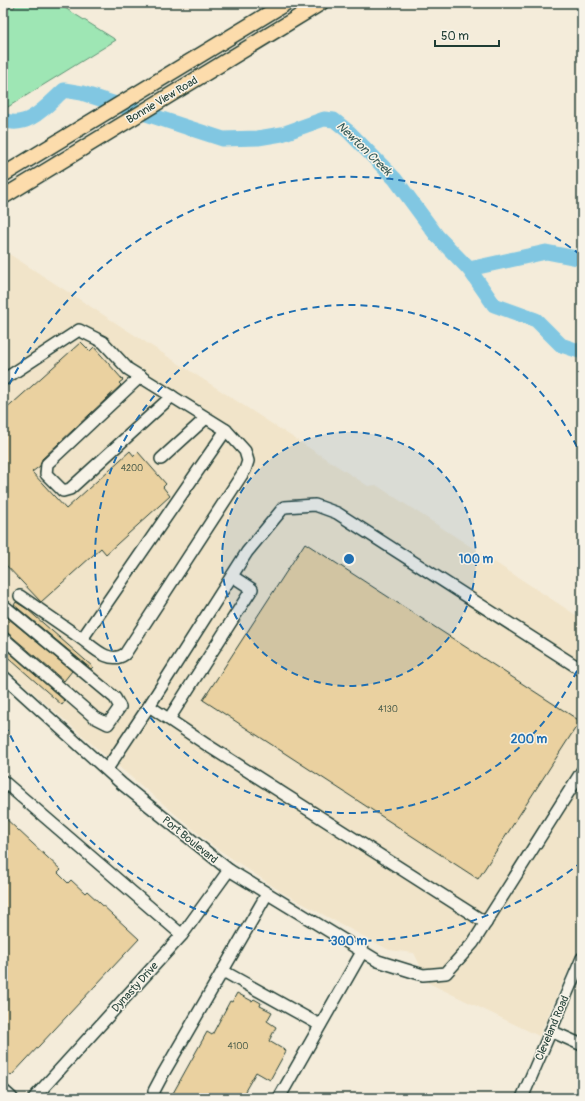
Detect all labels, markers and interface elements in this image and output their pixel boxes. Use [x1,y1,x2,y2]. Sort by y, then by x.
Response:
scale bar [435,22,499,48]
text: 50 m [441,29,469,44]
street label: Bonnie View Road [124,74,200,126]
water label: Newton Creek [333,119,395,180]
house number: 4200 [121,463,143,474]
centre of rings [342,552,356,566]
text: 100 m [459,552,494,567]
house number: 4130 [378,704,398,715]
text: 200 m [511,732,548,747]
street label: Port Boulevard [160,814,220,866]
text: 300 m [331,934,368,949]
street label: Dynasty Drive [109,959,161,1015]
street label: Cleveland Road [532,994,572,1062]
house number: 4100 [227,1041,249,1052]

